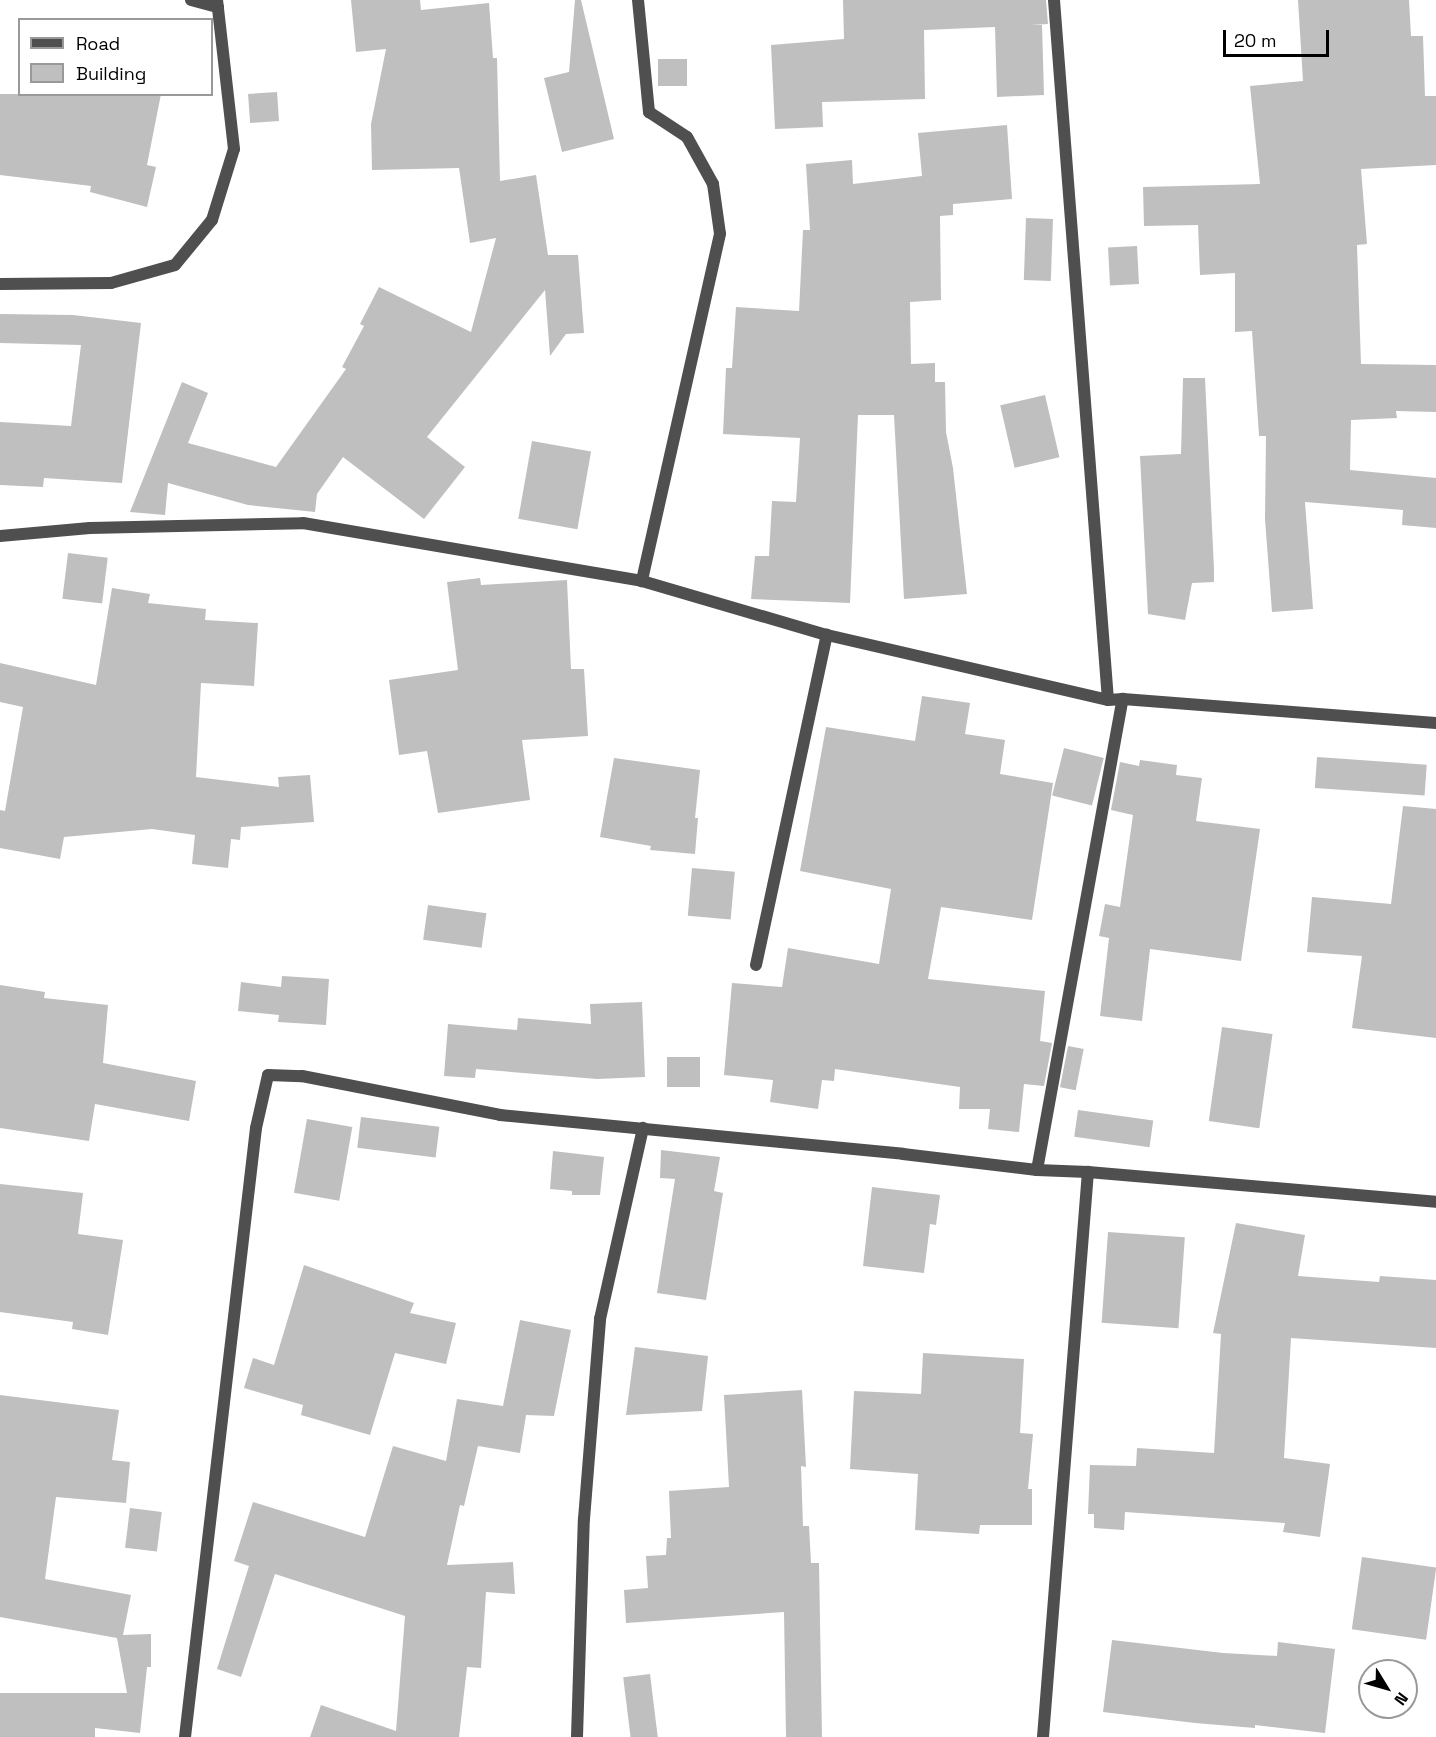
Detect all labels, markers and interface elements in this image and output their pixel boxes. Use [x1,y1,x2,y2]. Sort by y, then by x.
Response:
legend [18,18,213,96]
scale bar [1226,18,1332,56]
text: 20 m [1234,29,1277,52]
text: Road [76,32,120,55]
text: Building [76,62,146,85]
north arrow [1358,1659,1418,1719]
text: N [1390,1688,1413,1710]

